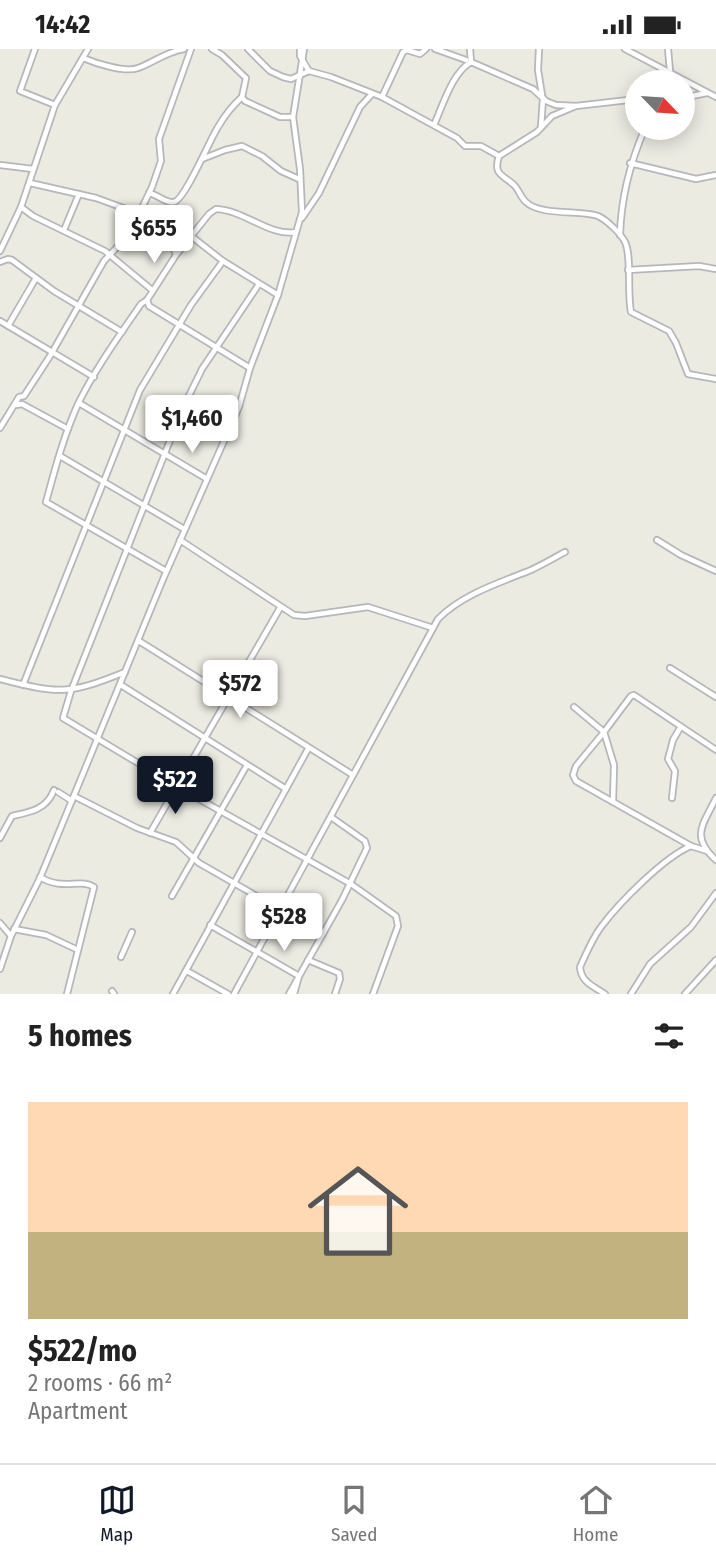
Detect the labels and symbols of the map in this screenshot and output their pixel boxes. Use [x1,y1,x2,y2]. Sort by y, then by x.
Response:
north arrow [625,70,695,140]
pin: $655 [113,205,195,265]
pin: $1,460 [135,395,249,455]
pin: $572 [199,661,281,720]
pin: $522 [134,757,216,816]
pin: $528 [243,893,325,953]

